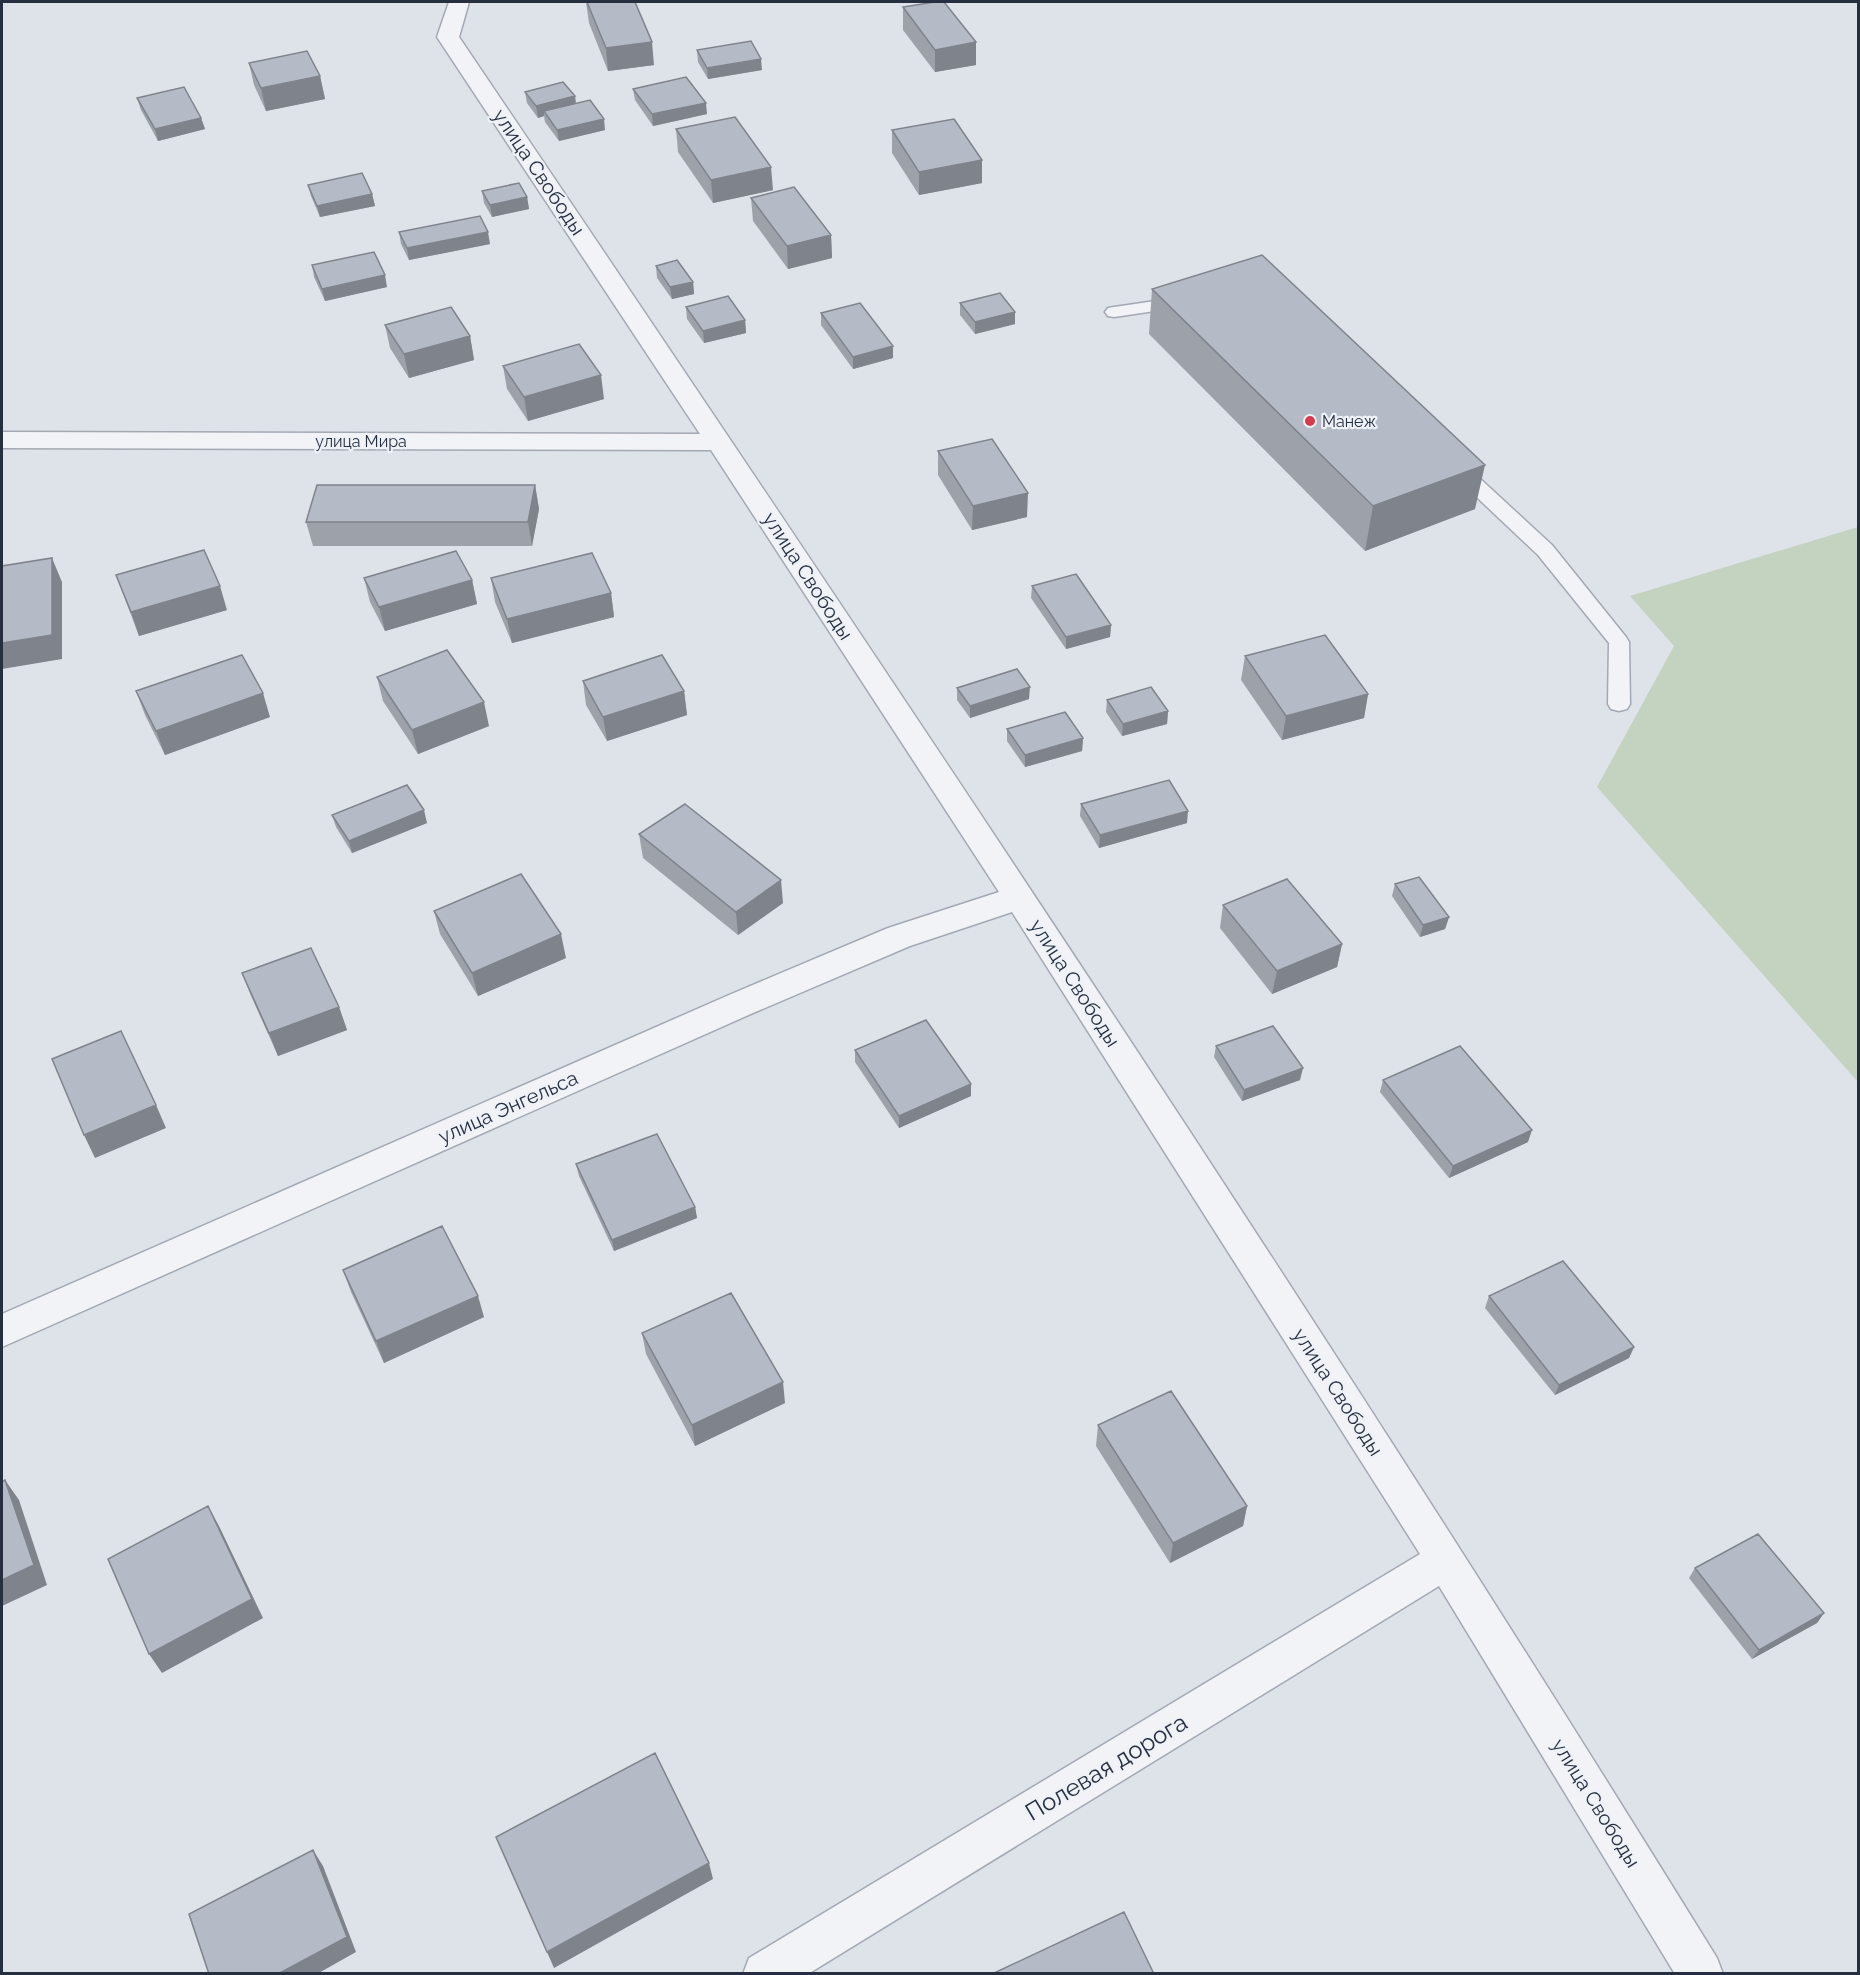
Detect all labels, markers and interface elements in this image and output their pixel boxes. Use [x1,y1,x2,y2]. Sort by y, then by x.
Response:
street label: улица Свободы [488,104,590,240]
place label: Манеж [1322,412,1376,431]
marker: Манеж [1303,414,1317,428]
street label: улица Мира [315,432,407,451]
street label: улица Свободы [758,508,858,644]
street label: улица Свободы [1025,915,1125,1051]
street label: улица Энгельса [434,1065,582,1149]
street label: улица Свободы [1288,1324,1388,1460]
street label: Полевая дорога [1020,1707,1192,1827]
street label: улица Свободы [1547,1734,1645,1872]

